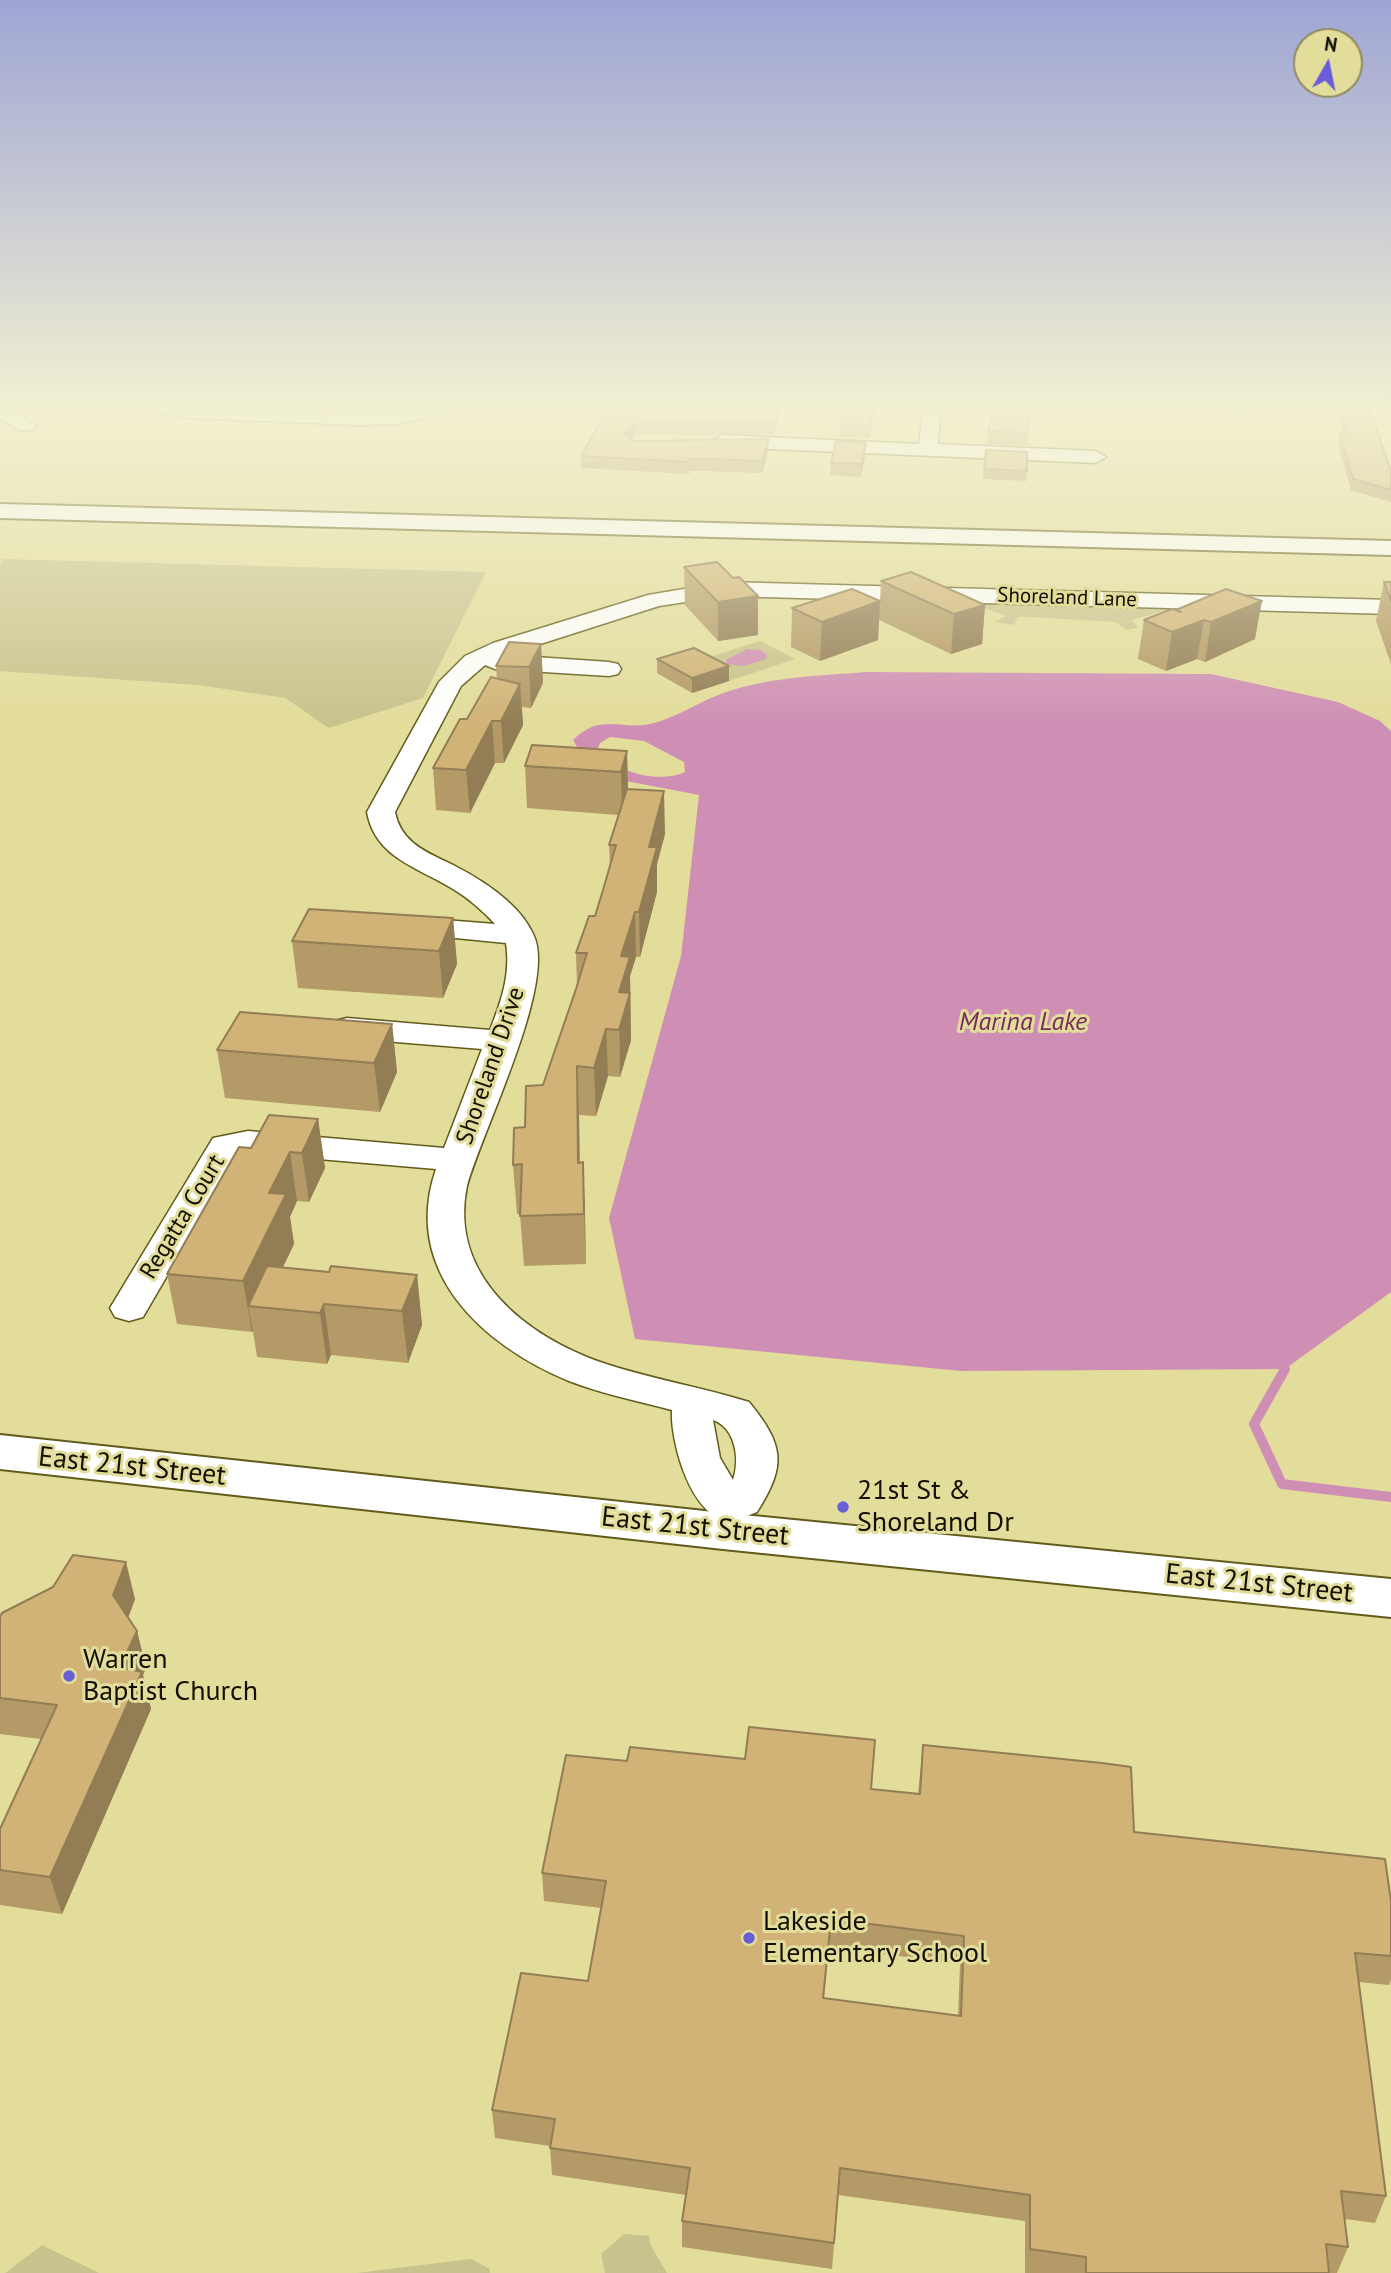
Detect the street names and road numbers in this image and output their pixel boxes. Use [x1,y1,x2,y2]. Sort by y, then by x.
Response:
street label: Shoreland Lane [997,583,1137,613]
street label: Shoreland Drive [451,984,531,1148]
street label: Regatta Court [135,1150,231,1284]
street label: East 21st Street [37,1440,227,1494]
street label: East 21st Street [600,1500,790,1554]
street label: East 21st Street [1164,1557,1354,1611]

